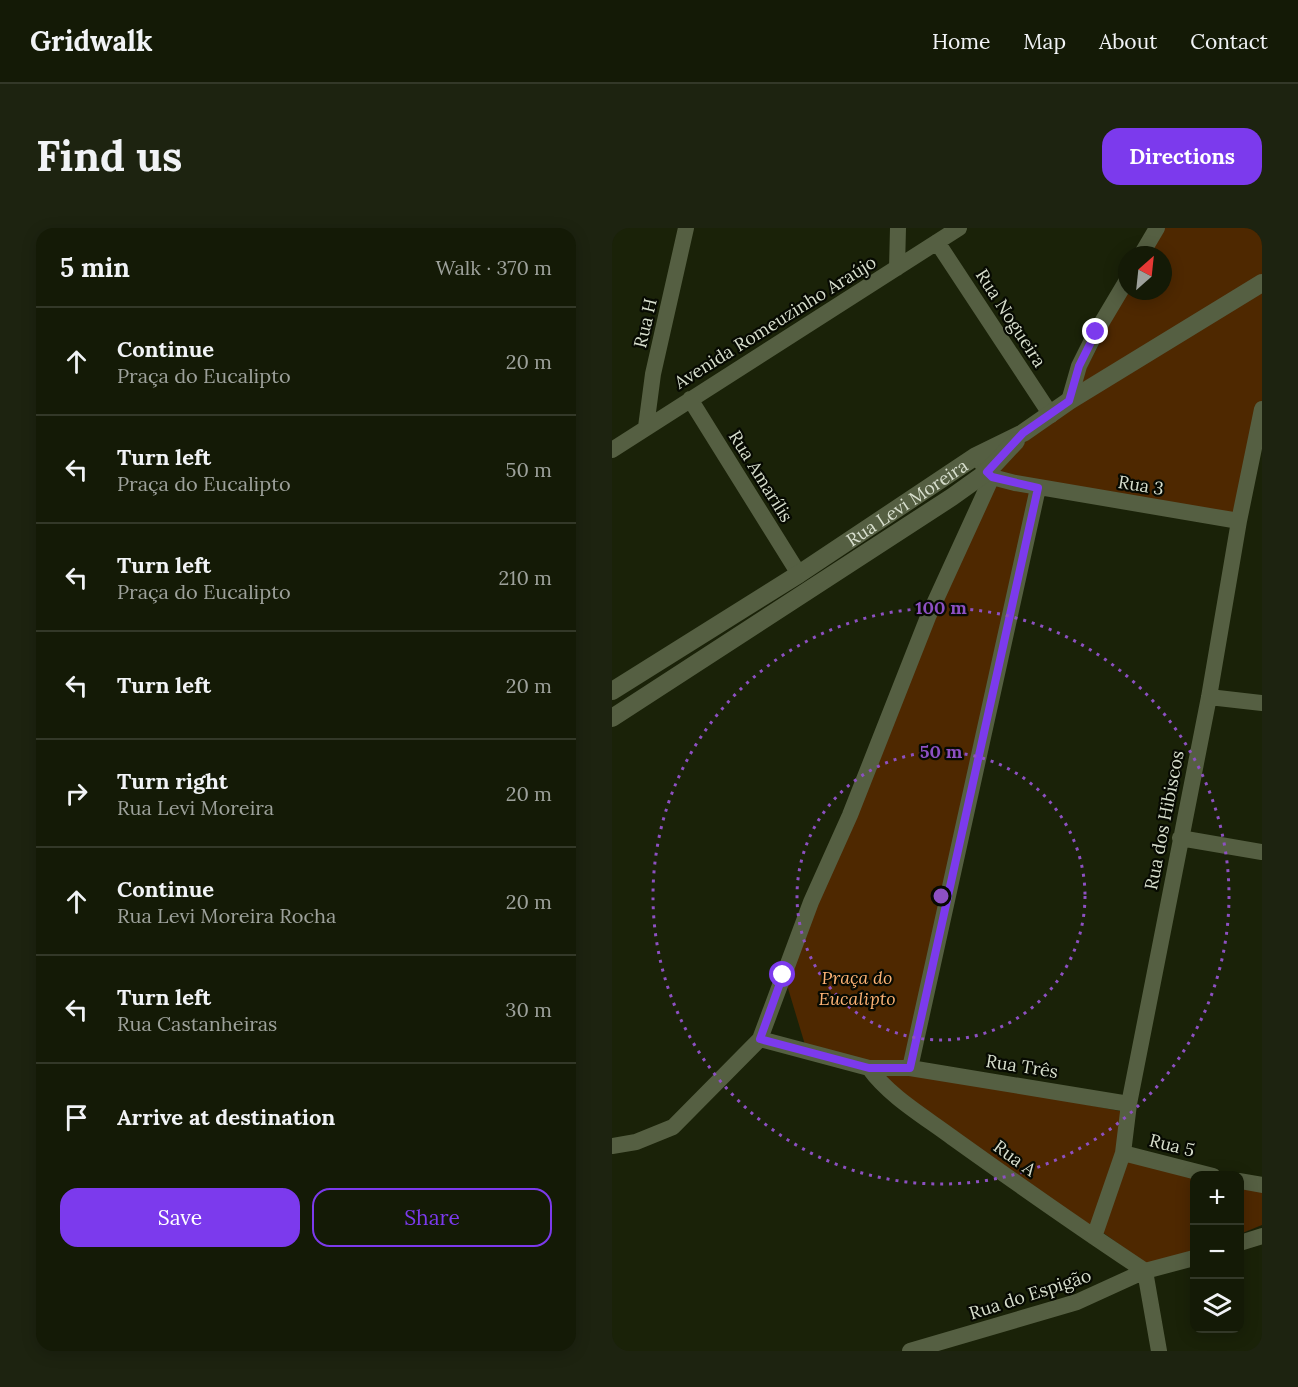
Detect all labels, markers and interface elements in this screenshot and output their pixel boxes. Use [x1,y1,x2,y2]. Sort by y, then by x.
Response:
text: Gridwalk [30,23,153,59]
text: Home [932,28,990,55]
text: Map [1023,28,1066,55]
text: About [1099,28,1157,55]
text: Contact [1190,28,1268,55]
button: Directions [1102,128,1262,185]
text: Find us [36,129,182,183]
north arrow [1118,246,1172,300]
street label: Avenida Romeuzinho Araújo [669,250,880,394]
text: 5 min [60,251,130,284]
text: Walk · 370 m [435,255,552,280]
street label: Rua Nogueira [971,265,1051,371]
street label: Rua H [628,296,662,350]
route end [1082,318,1108,344]
text: Continue [117,335,214,363]
icon: ahead [60,345,93,378]
text: 20 m [506,349,552,374]
text: Praça do Eucalipto [117,363,291,388]
street label: Rua Amarílis [724,426,798,526]
text: Turn left [117,443,211,471]
icon: left [60,453,93,486]
street label: Rua Levi Moreira [841,453,972,551]
text: 50 m [506,457,552,482]
street label: Rua 3 [1116,470,1166,500]
text: Praça do Eucalipto [117,471,291,496]
text: Turn left [117,551,211,579]
icon: left [60,561,93,594]
text: 210 m [498,565,552,590]
text: Praça do Eucalipto [117,579,291,604]
text: 100 m [915,596,967,619]
icon: left [60,669,93,702]
text: Turn left [117,671,211,699]
text: 20 m [506,673,552,698]
text: 50 m [920,740,963,763]
street label: Rua dos Hibiscos [1139,748,1189,892]
text: Turn right [117,767,228,795]
icon: right [60,777,93,810]
text: 20 m [506,781,552,806]
text: Rua Levi Moreira [117,795,274,820]
text: Continue [117,875,214,903]
icon: ahead [60,885,93,918]
centre of rings [931,886,951,906]
text: 20 m [506,889,552,914]
text: Rua Levi Moreira Rocha [117,903,336,928]
route start [769,961,795,987]
park label: Praça do Eucalipto [818,966,896,1010]
text: Turn left [117,983,211,1011]
icon: left [60,993,93,1026]
text: 30 m [505,997,552,1022]
text: Rua Castanheiras [117,1011,277,1036]
street label: Rua Três [984,1049,1060,1083]
icon: arrive [60,1101,93,1134]
text: Arrive at destination [117,1103,335,1131]
street label: Rua 5 [1147,1128,1197,1162]
street label: Rua A [989,1135,1041,1182]
map controls [1190,1171,1244,1333]
button: + [1190,1171,1244,1225]
button: Save [60,1188,300,1247]
button: Share [312,1188,552,1247]
button: − [1190,1225,1244,1279]
street label: Rua do Espigão [966,1263,1094,1325]
button: layers [1190,1279,1244,1333]

